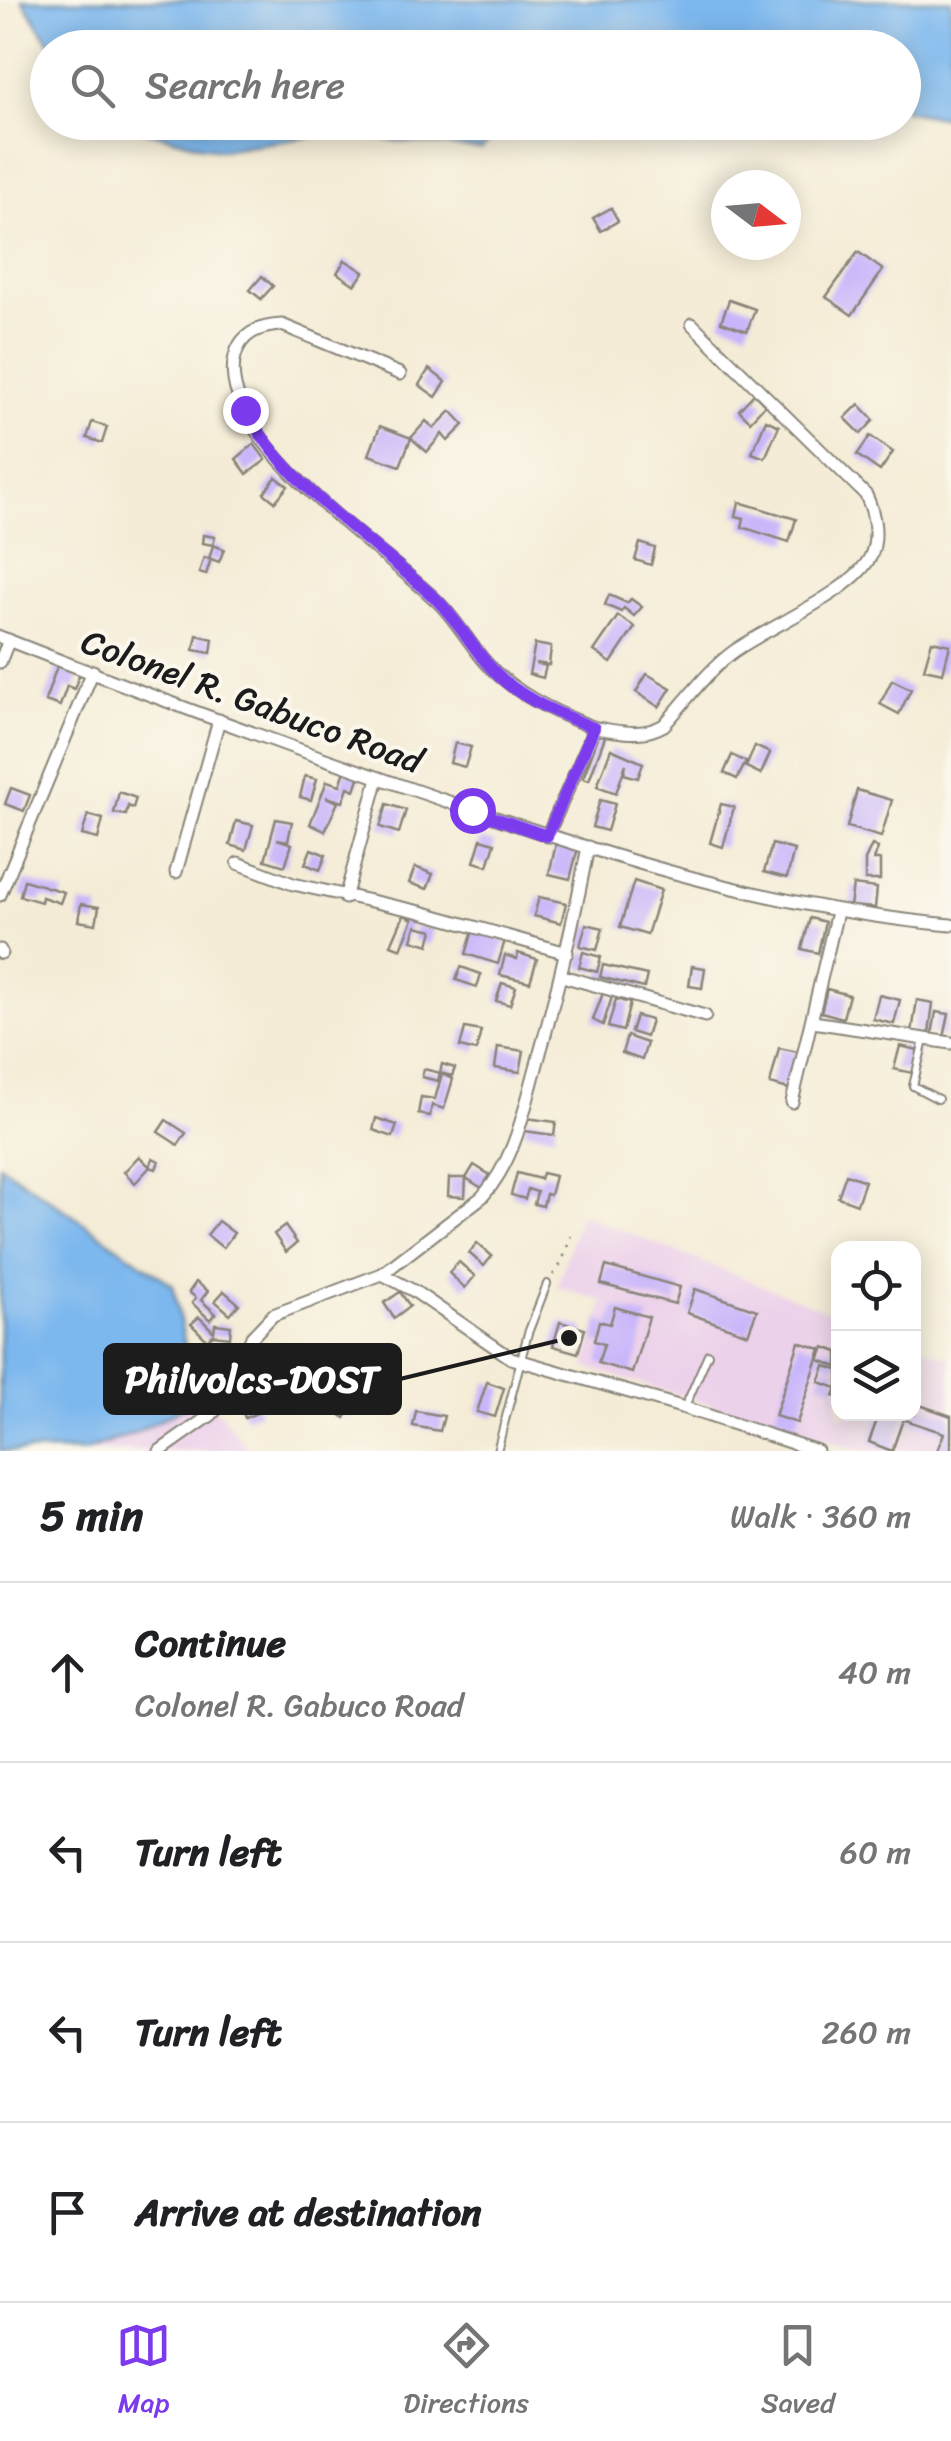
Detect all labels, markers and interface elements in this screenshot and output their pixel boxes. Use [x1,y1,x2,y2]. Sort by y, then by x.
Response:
search box [30,30,921,140]
text: Search here [145,52,345,119]
icon: search [65,58,120,113]
north arrow [711,170,801,260]
route end [223,388,269,434]
street label: Colonel R. Gabuco Road [73,610,434,792]
route start [450,788,496,834]
map controls [831,1241,921,1421]
button: locate [831,1241,921,1331]
button: layers [831,1331,921,1421]
callout: Philvolcs-DOST [105,1345,400,1413]
text: Philvolcs-DOST [125,1346,382,1413]
text: 5 min [40,1479,143,1553]
text: Walk · 360 m [730,1488,911,1545]
text: Continue [135,1610,286,1677]
text: 40 m [838,1644,911,1701]
icon: ahead [40,1645,95,1700]
text: Colonel R. Gabuco Road [135,1677,464,1734]
text: Turn left [135,1819,281,1886]
text: 60 m [840,1824,911,1881]
icon: left [40,1825,95,1880]
text: Turn left [135,1999,281,2066]
text: 260 m [821,2004,911,2061]
icon: left [40,2005,95,2060]
text: Arrive at destination [135,2179,482,2246]
icon: arrive [40,2185,95,2240]
tab: Map [116,2318,171,2427]
tab: Directions [403,2318,529,2427]
tab: Saved [761,2318,835,2427]

